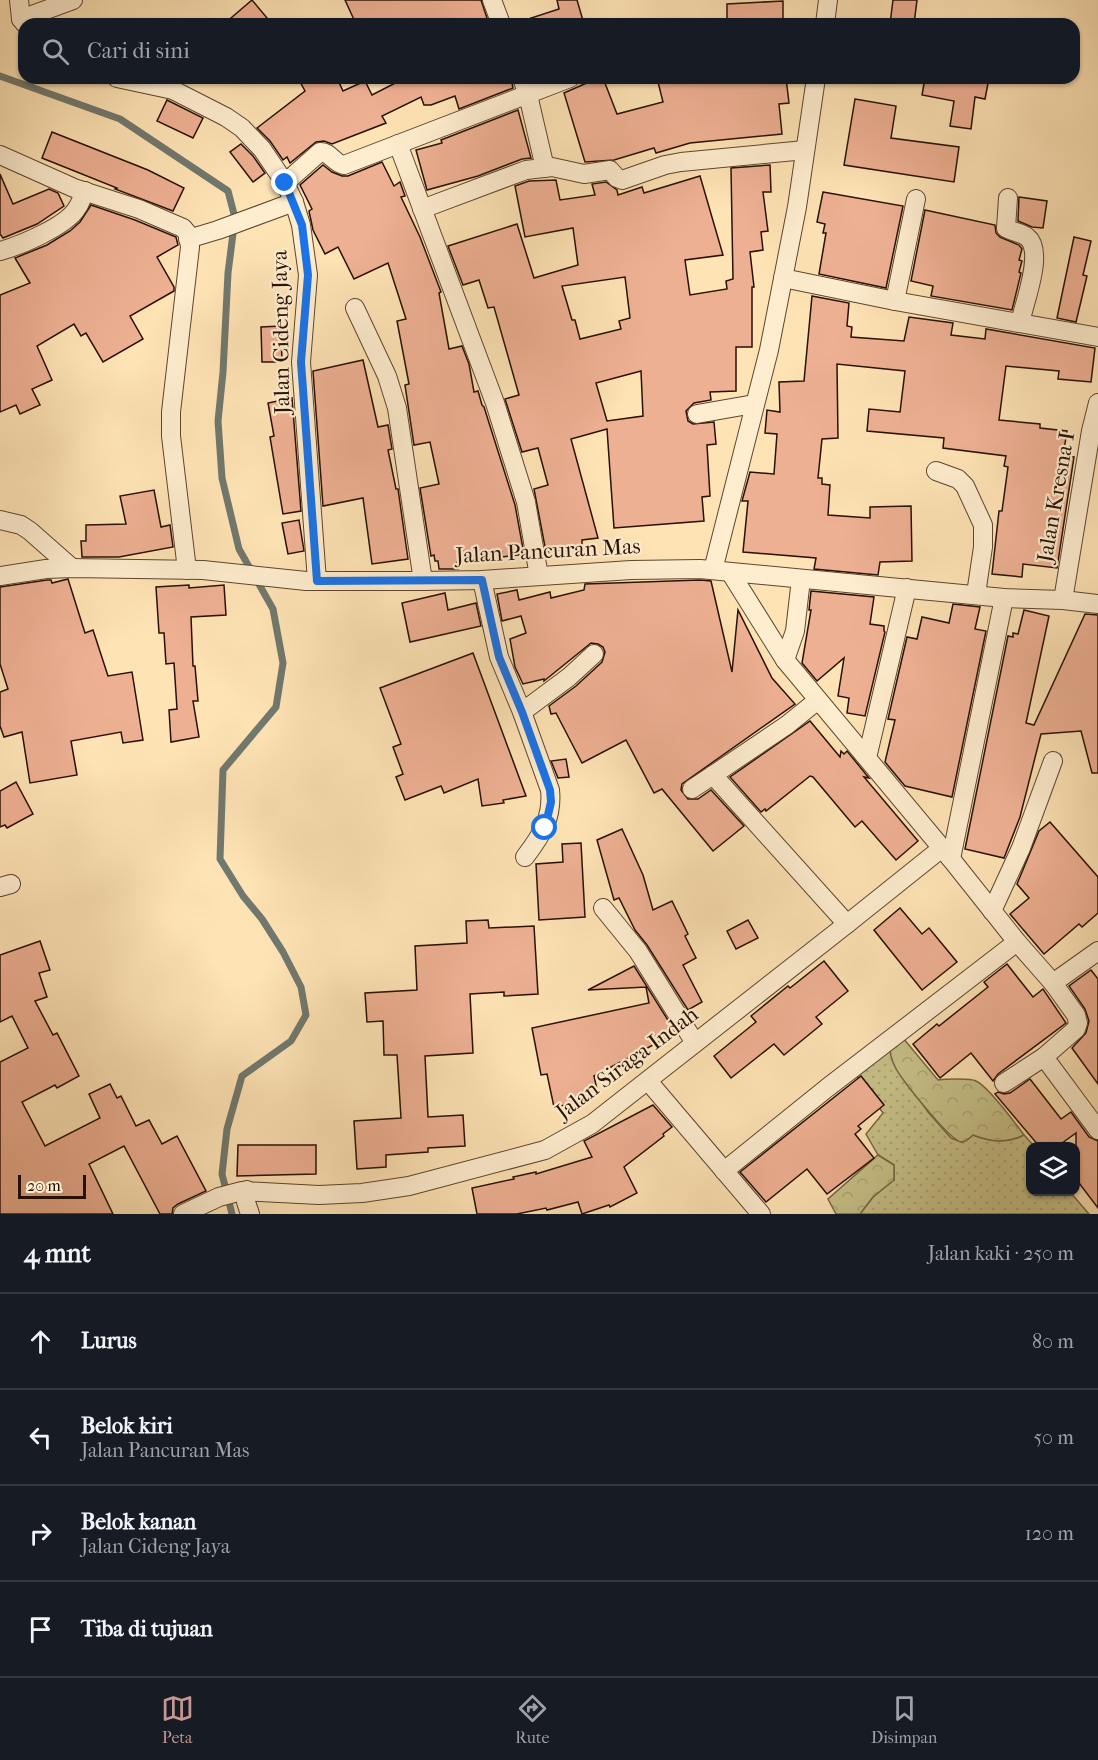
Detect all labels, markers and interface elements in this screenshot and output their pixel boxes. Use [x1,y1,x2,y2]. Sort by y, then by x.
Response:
search box [18,18,1080,84]
icon: search [39,35,72,68]
text: Cari di sini [87,38,190,64]
route end [271,169,297,195]
street label: Jalan Cideng Jaya [267,249,295,416]
street label: Jalan Kresna I [1031,429,1080,566]
street label: Jalan Pancuran Mas [453,533,641,569]
route start [531,814,557,840]
street label: Jalan Siraga Indah [549,1001,704,1126]
map controls [1026,1142,1080,1196]
button: layers [1026,1142,1080,1196]
scale bar [18,1172,86,1200]
text: 20 m [27,1176,61,1195]
text: 4 mnt [24,1238,91,1269]
text: Jalan kaki · 250 m [928,1242,1074,1265]
icon: ahead [24,1325,57,1358]
text: Lurus [81,1328,137,1354]
text: 80 m [1032,1330,1074,1353]
text: Belok kiri [81,1413,173,1439]
icon: left [24,1421,57,1454]
text: 50 m [1033,1426,1074,1449]
text: Jalan Pancuran Mas [81,1439,249,1462]
text: Belok kanan [81,1509,196,1535]
icon: right [24,1517,57,1550]
text: 120 m [1025,1522,1074,1545]
text: Jalan Cideng Jaya [81,1535,230,1558]
icon: arrive [24,1613,57,1646]
text: Tiba di tujuan [81,1616,213,1642]
tab: Peta [161,1692,194,1747]
tab: Rute [515,1692,549,1747]
tab: Disimpan [871,1692,937,1747]

